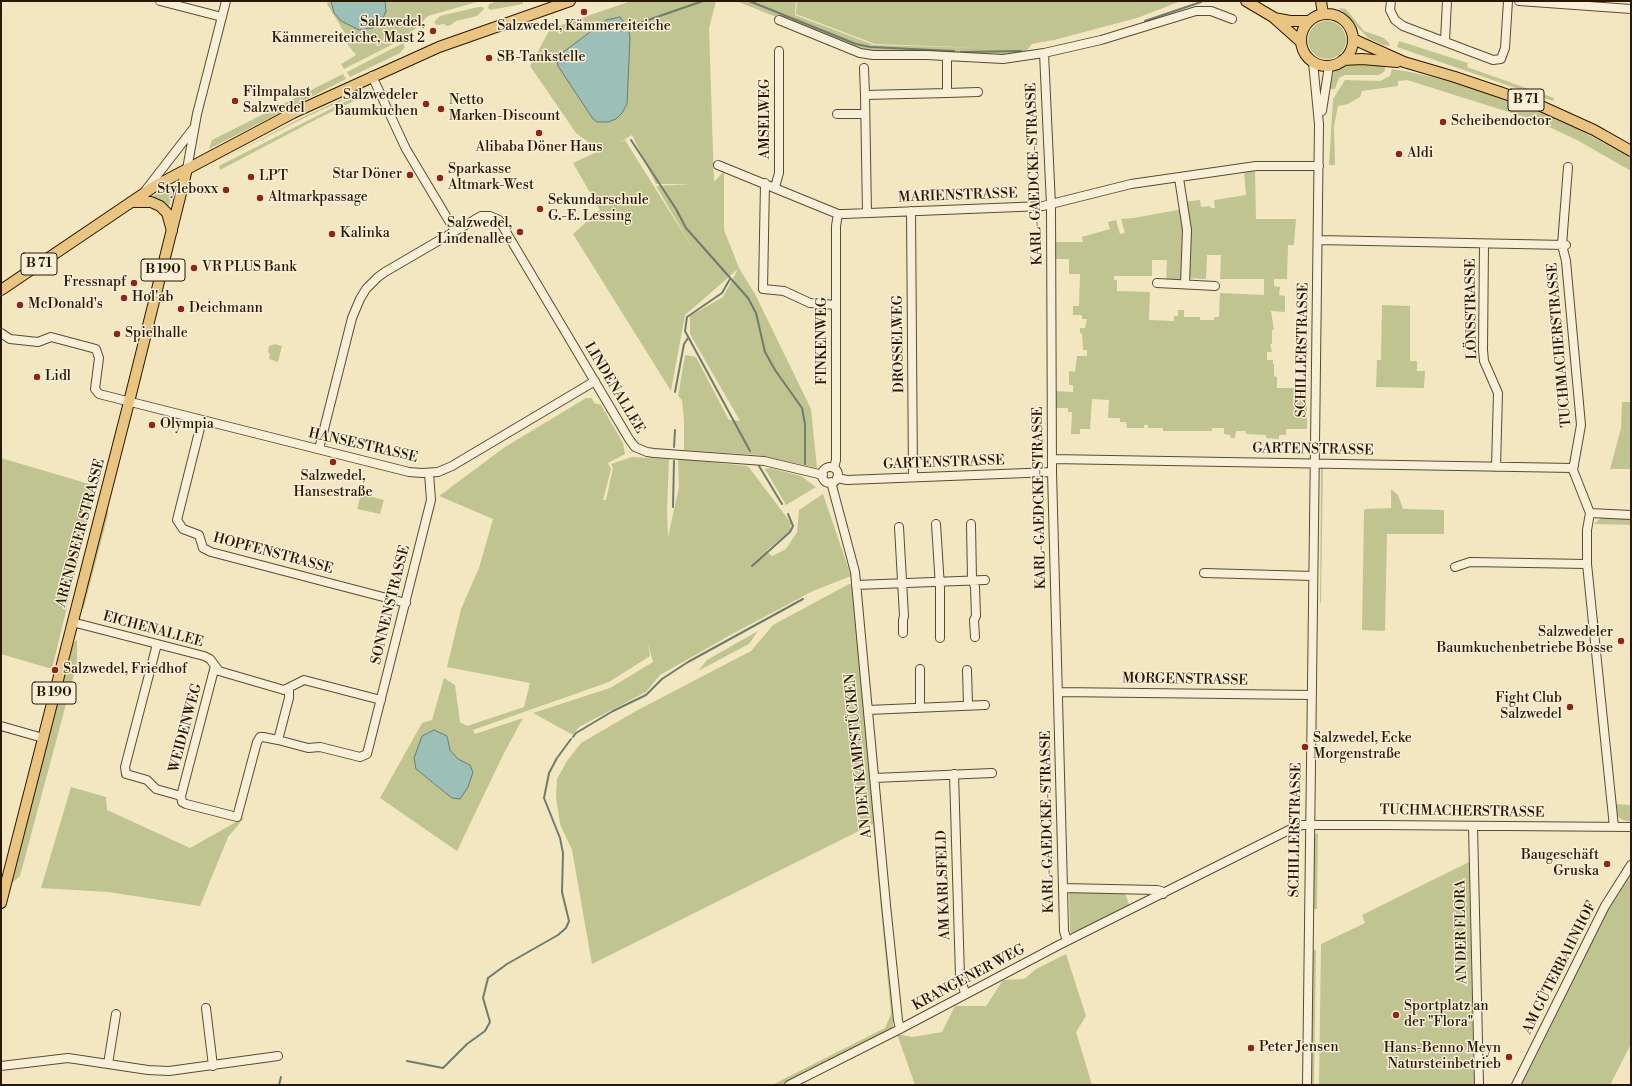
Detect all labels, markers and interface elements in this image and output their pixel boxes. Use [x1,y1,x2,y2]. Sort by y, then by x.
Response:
marker: Salzwedel, Kämmereiteiche [579,7,589,17]
place label: Salzwedel, Kämmereiteiche, Mast 2 [272,15,425,48]
place label: Salzwedel, Kämmereiteiche [497,19,671,35]
marker: Salzwedel, Kämmereiteiche, Mast 2 [428,26,438,36]
place label: SB-Tankstelle [497,50,585,66]
marker: SB-Tankstelle [484,53,494,63]
street label: AMSELWEG [758,79,774,159]
street label: KARL-GAEDCKE-STRASSE [1023,82,1047,266]
place label: Filmpalast Salzwedel [243,85,311,118]
place label: Salzwedeler Baumkuchen [334,88,418,120]
road number: B 71 [1508,89,1544,111]
place label: Netto Marken-Discount [449,93,560,126]
marker: Filmpalast Salzwedel [230,96,240,106]
marker: Salzwedeler Baumkuchen [421,99,431,109]
marker: Netto Marken-Discount [436,104,446,114]
place label: Scheibendoctor [1451,114,1551,130]
marker: Scheibendoctor [1438,117,1448,127]
marker: Alibaba Döner Haus [534,128,544,138]
place label: Alibaba Döner Haus [476,140,602,156]
place label: Aldi [1407,146,1433,162]
marker: Aldi [1394,149,1404,159]
place label: Sparkasse Altmark-West [448,162,534,194]
place label: Star Döner [333,167,402,183]
place label: LPT [259,169,288,185]
marker: Star Döner [405,170,415,180]
marker: LPT [246,172,256,182]
marker: Sparkasse Altmark-West [435,173,445,183]
place label: Styleboxx [157,182,218,198]
marker: Styleboxx [221,185,231,195]
street label: MARIENSTRASSE [898,186,1018,206]
place label: Altmarkpassage [268,190,368,206]
marker: Altmarkpassage [255,193,265,203]
place label: Sekundarschule G.-E. Lessing [548,193,649,226]
marker: Sekundarschule G.-E. Lessing [535,204,545,214]
place label: Salzwedel, Lindenallee [437,216,512,248]
place label: Kalinka [340,226,390,242]
marker: Salzwedel, Lindenallee [515,227,525,237]
marker: Kalinka [327,229,337,239]
road number: B 71 [21,253,57,275]
street label: LÖNSSTRASSE [1463,258,1481,360]
road number: B 190 [141,259,185,281]
place label: VR PLUS Bank [202,260,297,276]
street label: TUCHMACHERSTRASSE [1544,262,1576,428]
marker: VR PLUS Bank [189,263,199,273]
place label: Fressnapf [63,275,126,291]
marker: Fressnapf [129,278,139,288]
street label: SCHILLERSTRASSE [1293,282,1313,418]
place label: Hol'ab [132,290,173,306]
marker: Hol'ab [119,293,129,303]
street label: DROSSELWEG [890,295,908,393]
place label: McDonald's [28,297,103,313]
street label: FINKENWEG [815,297,831,385]
marker: McDonald's [15,300,25,310]
place label: Deichmann [189,301,263,317]
marker: Deichmann [176,304,186,314]
place label: Spielhalle [125,326,188,342]
marker: Spielhalle [112,329,122,339]
street label: LINDENALLEE [580,339,648,437]
place label: Lidl [45,369,71,385]
marker: Lidl [32,372,42,382]
street label: KARL-GAEDCKE-STRASSE [1030,407,1050,589]
place label: Olympia [160,417,214,433]
marker: Olympia [147,420,157,430]
street label: HANSESTRASSE [307,425,419,467]
street label: GARTENSTRASSE [1252,441,1374,459]
street label: GARTENSTRASSE [883,452,1005,474]
street label: ARENDSEER STRASSE [53,457,109,609]
marker: Salzwedel, Hansestraße [328,457,338,467]
place label: Salzwedel, Hansestraße [293,469,373,502]
street label: HOPFENSTRASSE [211,530,335,578]
street label: SONNENSTRASSE [368,544,414,666]
street label: EICHENALLEE [101,608,205,652]
place label: Salzwedeler Baumkuchenbetriebe Bosse [1436,625,1613,658]
marker: Salzwedeler Baumkuchenbetriebe Bosse [1616,636,1626,646]
place label: Salzwedel, Friedhof [63,662,187,678]
marker: Salzwedel, Friedhof [50,665,60,675]
street label: MORGENSTRASSE [1122,671,1248,689]
street label: AN DEN KAMPSTÜCKEN [842,673,876,839]
road number: B 190 [32,682,76,704]
street label: WEIDENWEG [166,682,206,774]
place label: Fight Club Salzwedel [1495,691,1562,724]
marker: Fight Club Salzwedel [1565,702,1575,712]
street label: KARL-GAEDCKE-STRASSE [1038,731,1058,913]
place label: Salzwedel, Ecke Morgenstraße [1313,731,1412,764]
marker: Salzwedel, Ecke Morgenstraße [1300,742,1310,752]
street label: SCHILLERSTRASSE [1286,762,1306,898]
street label: TUCHMACHERSTRASSE [1379,802,1545,822]
street label: AM KARLSFELD [934,830,954,940]
place label: Baugeschäft Gruska [1521,848,1599,880]
marker: Baugeschäft Gruska [1602,859,1612,869]
street label: AN DER FLORA [1453,880,1471,984]
street label: AM GÜTERBAHNHOF [1519,899,1601,1037]
street label: KRANGENER WEG [910,941,1028,1015]
place label: Sportplatz an der "Flora" [1404,999,1489,1032]
marker: Sportplatz an der "Flora" [1391,1010,1401,1020]
place label: Peter Jensen [1259,1040,1339,1056]
place label: Hans-Benno Meyn Natursteinbetrieb [1384,1041,1501,1074]
marker: Peter Jensen [1246,1043,1256,1053]
marker: Hans-Benno Meyn Natursteinbetrieb [1504,1052,1514,1062]

